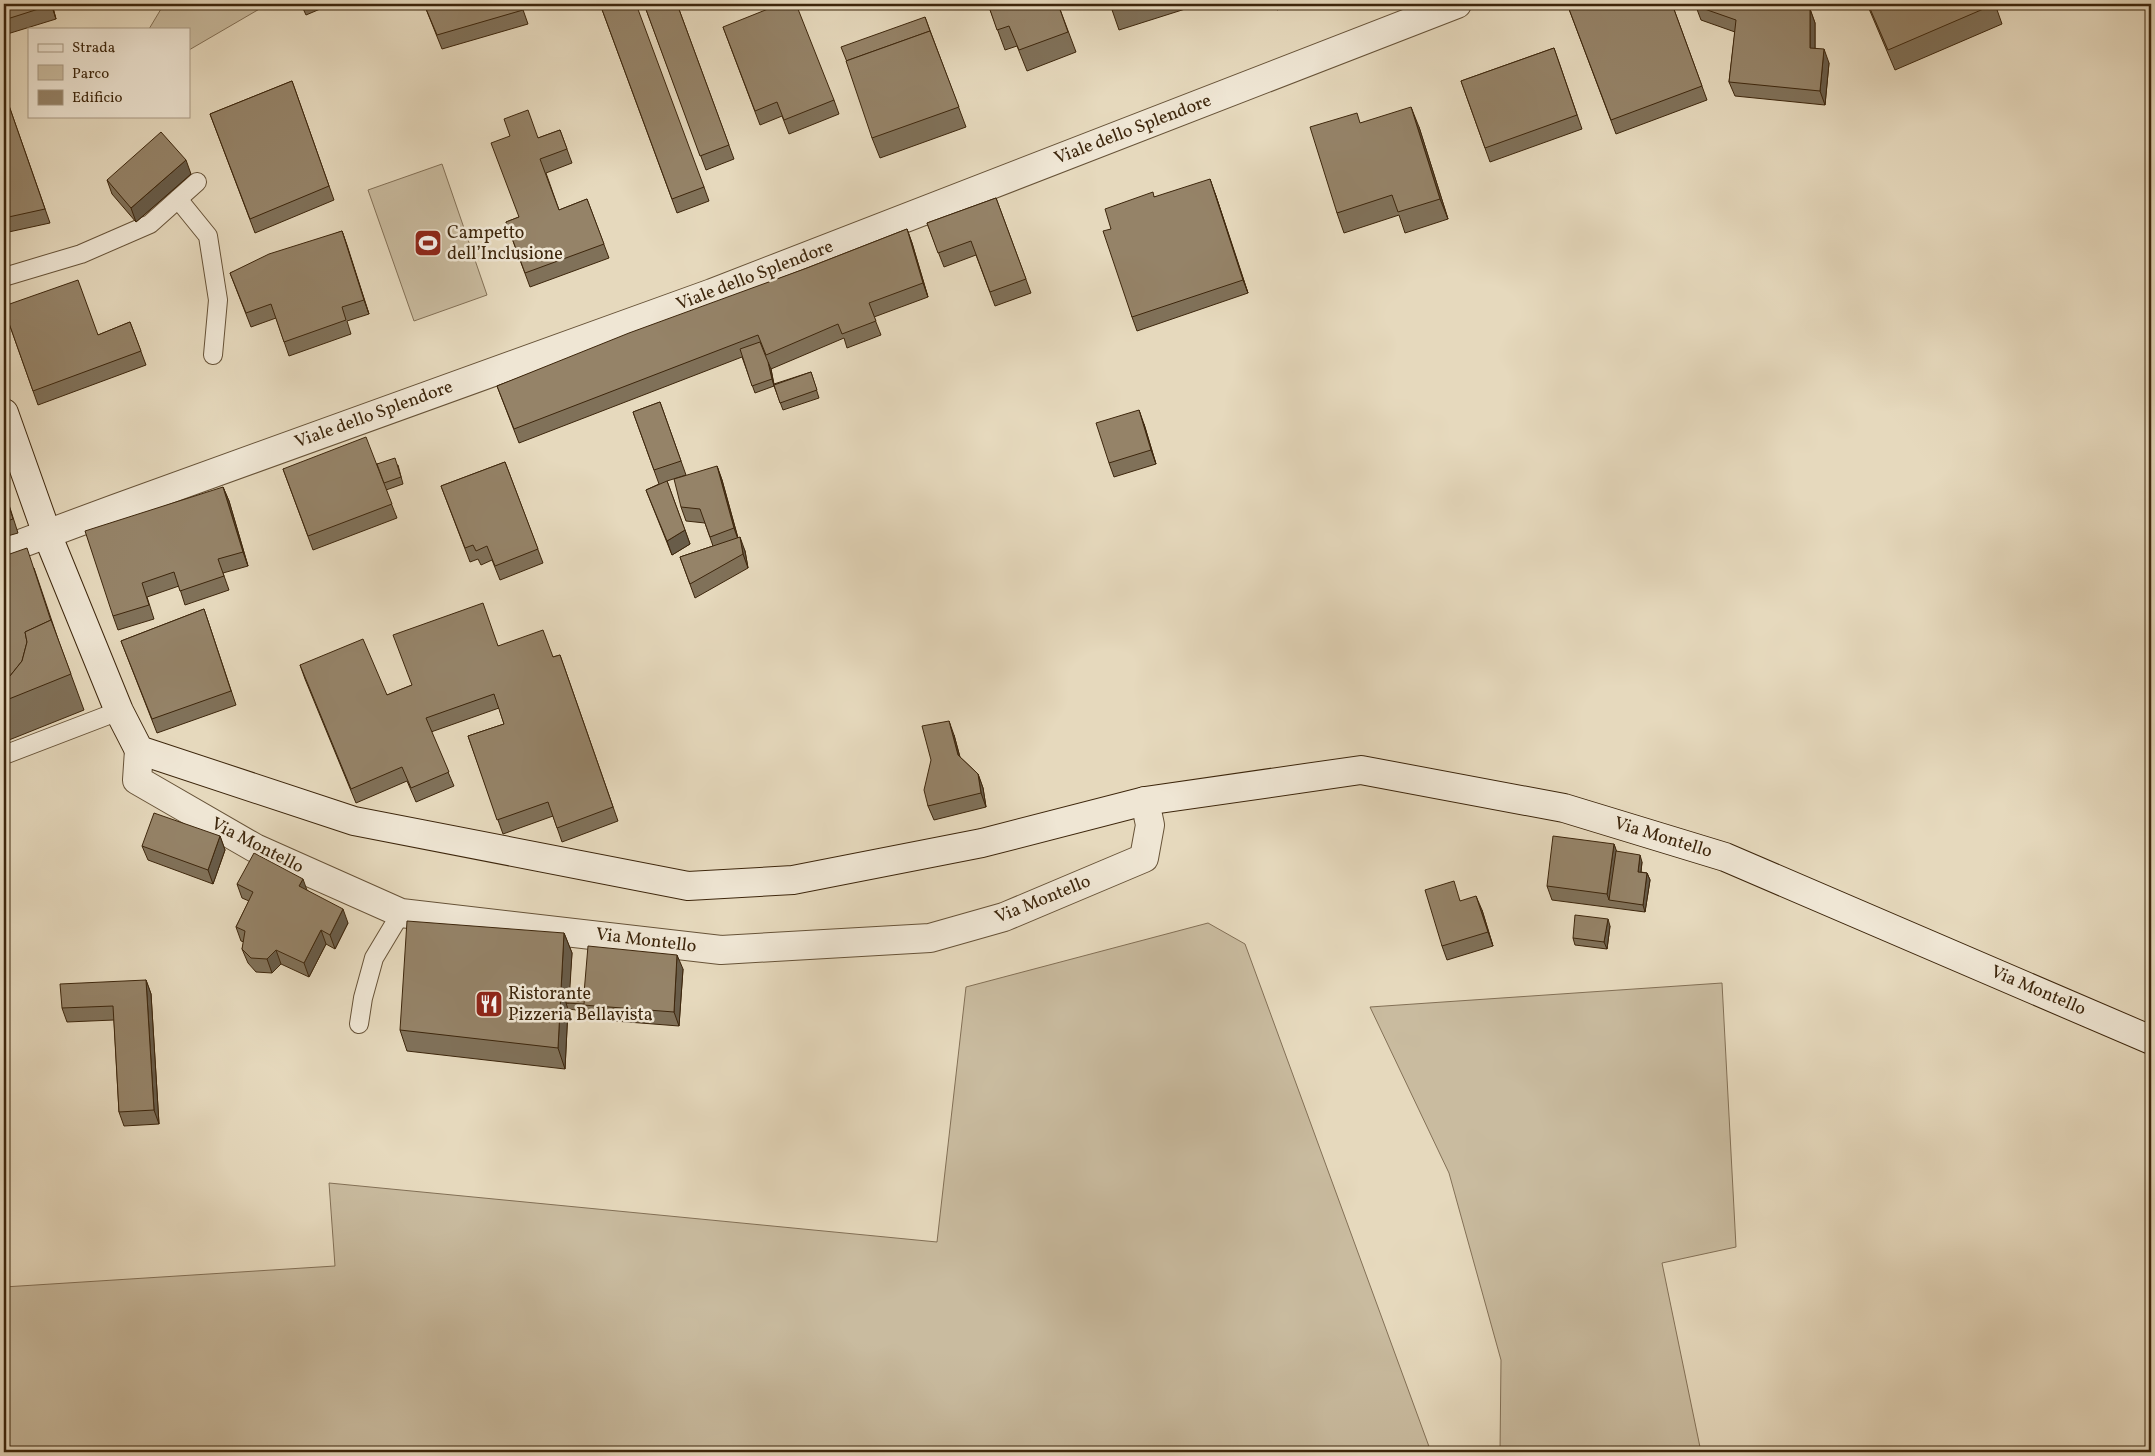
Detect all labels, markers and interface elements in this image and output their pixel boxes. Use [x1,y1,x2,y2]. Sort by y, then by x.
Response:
legend [28,28,190,118]
text: Strada [72,38,115,59]
text: Parco [72,64,109,85]
text: Edificio [72,88,123,109]
street label: Viale dello Splendore [1051,88,1215,172]
place label: Campetto dell’Inclusione [447,221,563,267]
sports icon: Campetto dell’Inclusione [413,228,443,258]
street label: Viale dello Splendore [673,234,837,318]
street label: Viale dello Splendore [291,375,457,455]
street label: Via Montello [1611,811,1715,865]
street label: Via Montello [206,812,308,880]
street label: Via Montello [991,869,1095,931]
street label: Via Montello [594,922,698,960]
street label: Via Montello [1987,960,2089,1022]
place label: Ristorante Pizzeria Bellavista [508,982,653,1028]
restaurant icon: Ristorante Pizzeria Bellavista [474,989,504,1019]

